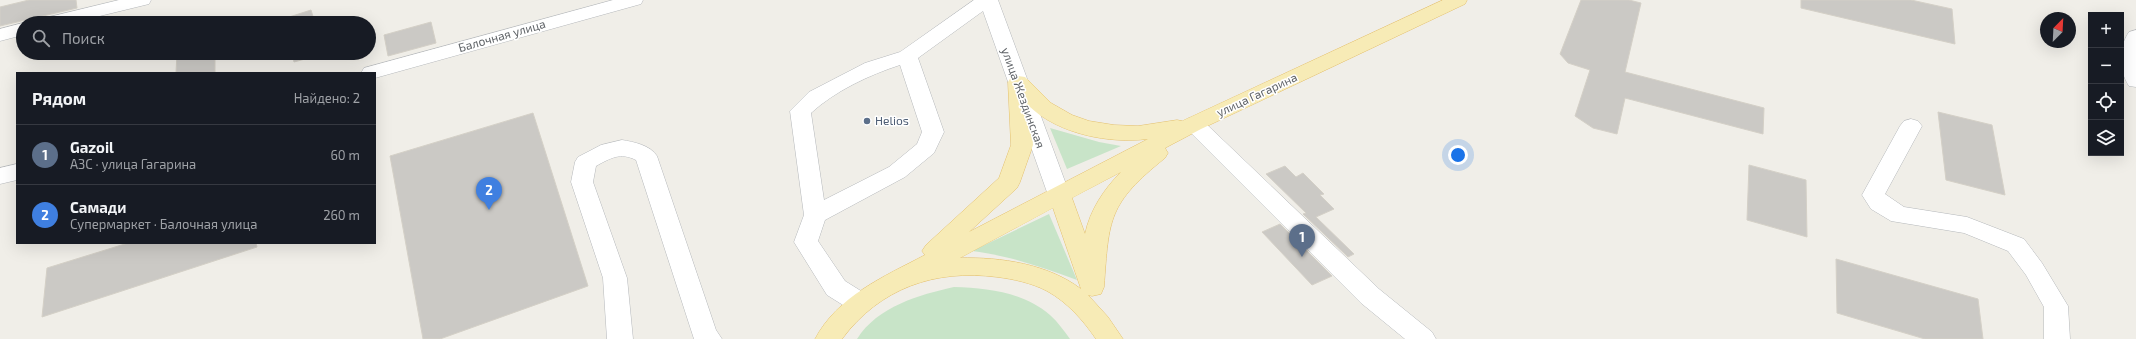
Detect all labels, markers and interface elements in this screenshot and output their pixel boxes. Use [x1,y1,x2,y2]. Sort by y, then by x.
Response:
north arrow [2040,12,2076,48]
map controls [2088,12,2124,156]
button: + [2088,12,2124,48]
search box [16,16,376,60]
street label: Балочная улица [456,16,547,55]
icon: search [30,27,52,49]
text: Поиск [62,29,105,47]
street label: улица Жездинская [998,45,1049,150]
button: − [2088,48,2124,84]
street label: улица Гагарина [1214,69,1300,120]
button: locate [2088,84,2124,120]
text: Рядом [32,88,86,108]
text: Найдено: 2 [294,90,360,106]
place label: Helios [875,113,909,127]
marker: Helios [862,116,872,126]
button: layers [2088,120,2124,156]
text: Gazoil [70,138,114,156]
your location [1448,145,1468,165]
text: 1 [42,147,48,163]
text: 60 m [330,147,360,163]
text: АЗС · улица Гагарина [70,156,196,172]
pin: 2 [476,177,502,210]
text: Самади [70,198,126,216]
text: 2 [41,207,49,223]
text: 260 m [323,207,360,223]
text: Супермаркет · Балочная улица [70,216,257,232]
pin: 1 [1289,224,1315,257]

